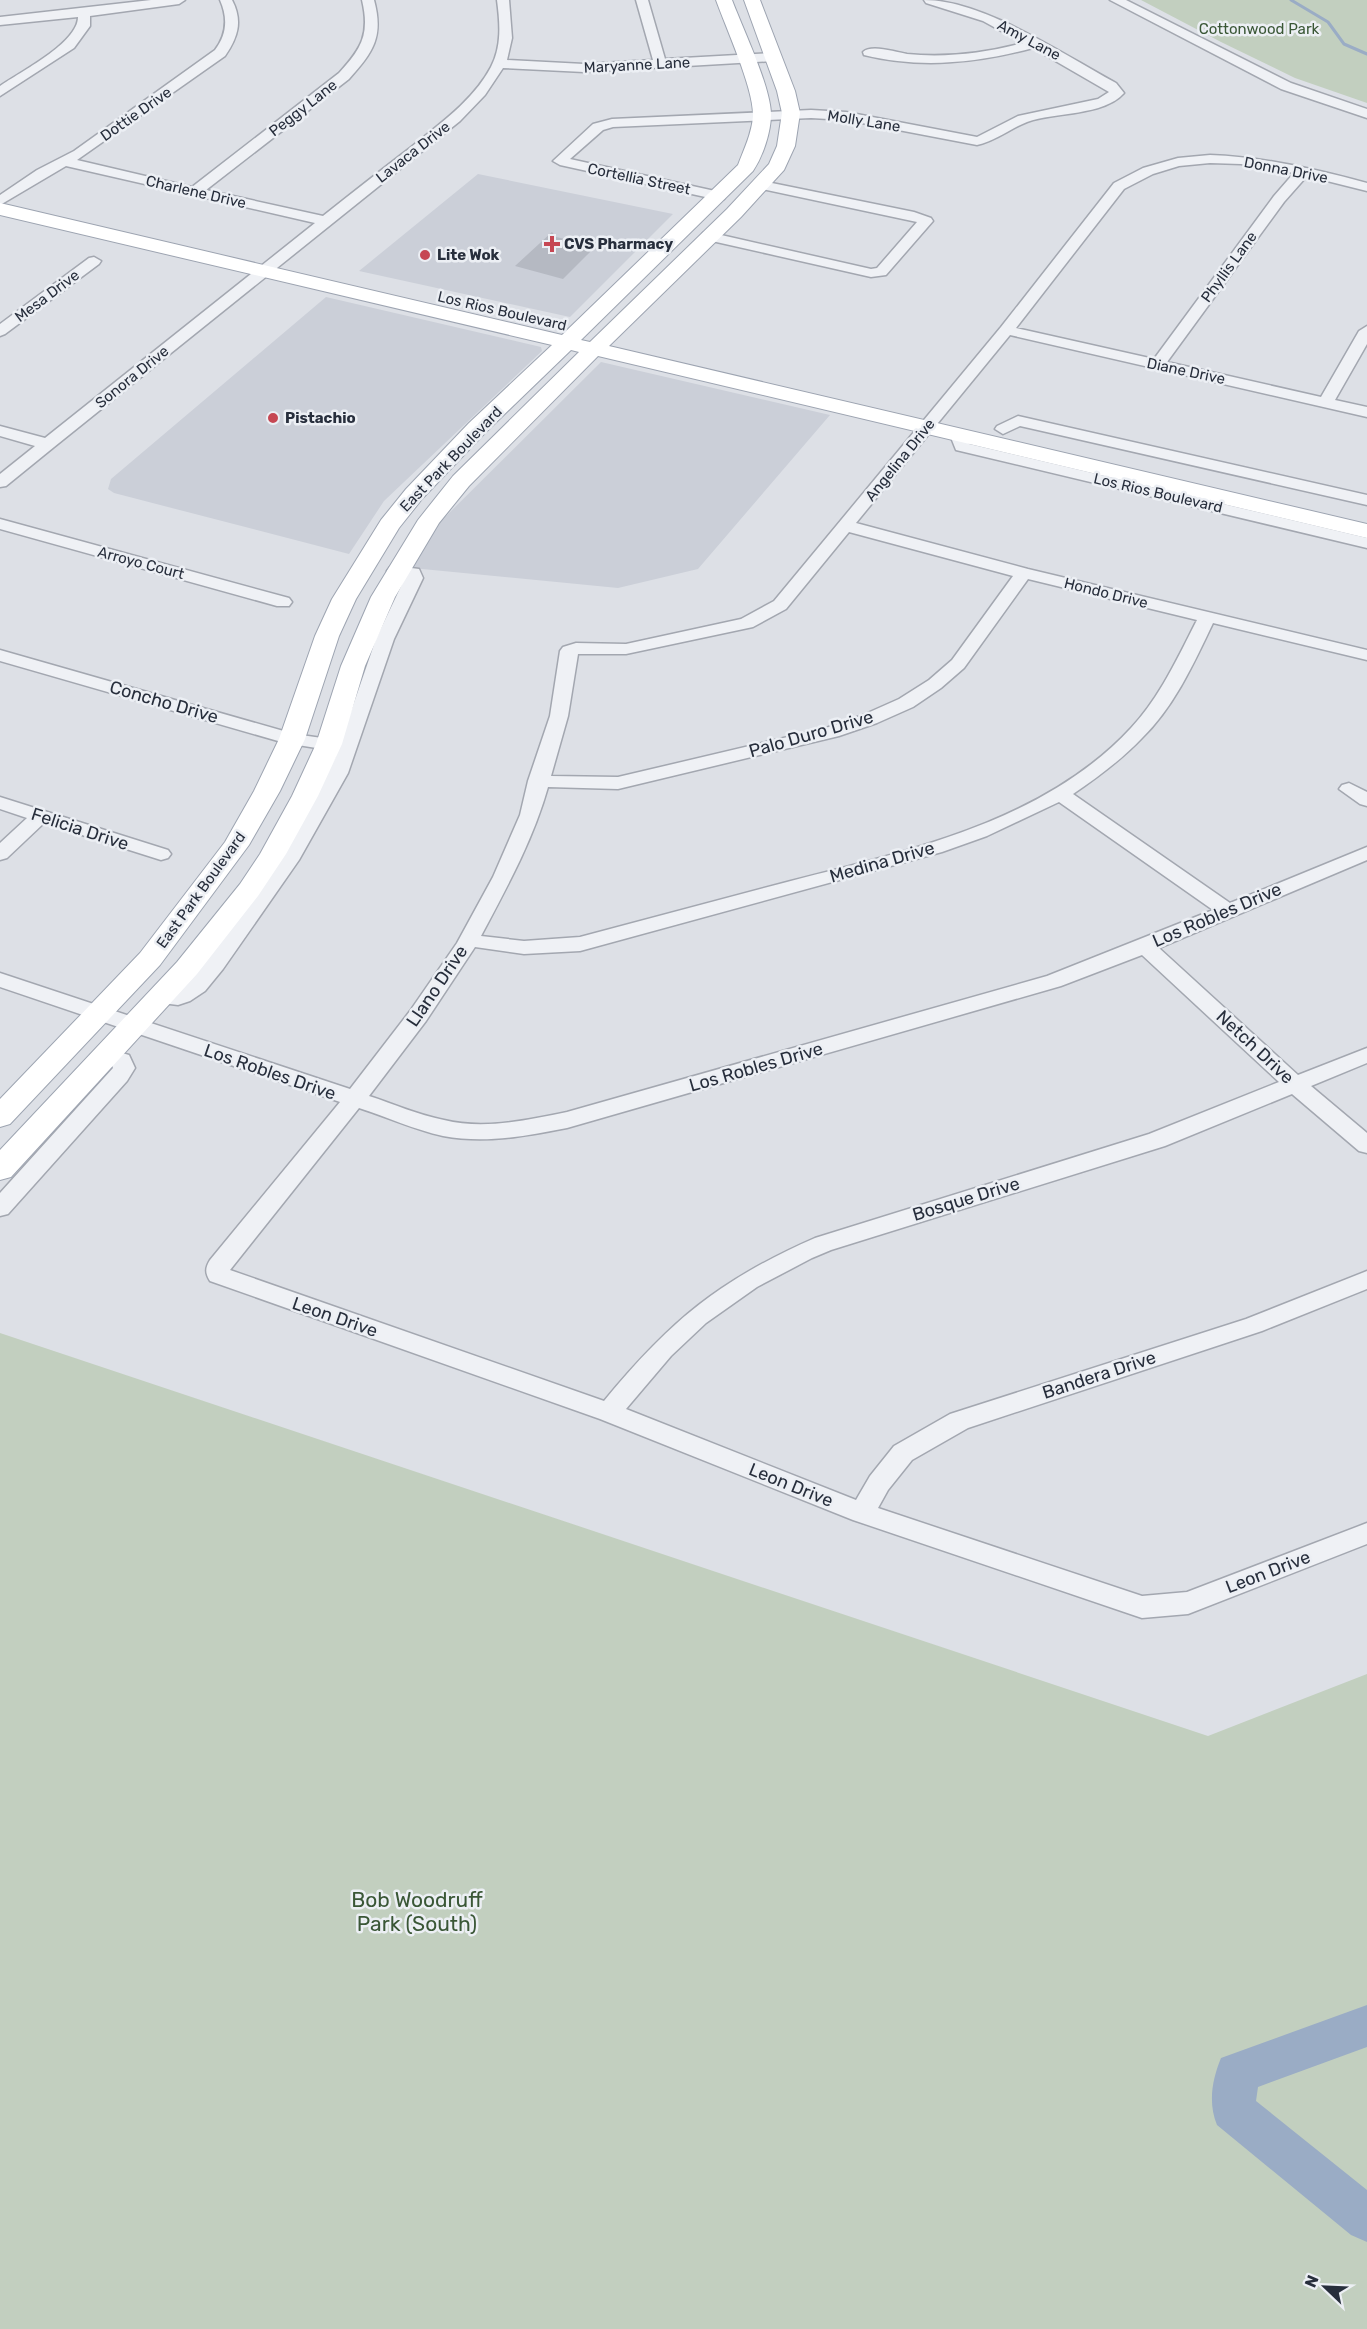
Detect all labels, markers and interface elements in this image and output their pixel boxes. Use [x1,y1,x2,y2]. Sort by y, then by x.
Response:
street label: Amy Lane [994,16,1064,64]
park label: Cottonwood Park [1199,20,1320,38]
street label: Maryanne Lane [583,53,691,77]
street label: Peggy Lane [265,76,341,140]
street label: Dottie Drive [97,83,175,145]
street label: Molly Lane [826,106,902,136]
street label: Lavaca Drive [372,117,454,187]
street label: Donna Drive [1242,153,1330,187]
street label: Cortellia Street [586,159,692,199]
street label: Charlene Drive [144,172,248,212]
street label: Phyllis Lane [1197,228,1261,306]
place label: CVS Pharmacy [564,235,673,253]
marker: CVS Pharmacy [545,237,559,251]
place label: Lite Wok [437,246,500,264]
marker: Lite Wok [418,248,432,262]
street label: Mesa Drive [11,266,83,326]
street label: Los Rios Boulevard [436,287,568,335]
street label: Sonora Drive [92,342,172,412]
street label: Diane Drive [1145,354,1227,388]
street label: East Park Boulevard [396,403,506,515]
place label: Pistachio [285,409,356,427]
marker: Pistachio [266,411,280,425]
street label: Angelina Drive [861,415,939,505]
street label: Los Rios Boulevard [1092,469,1224,517]
street label: Arroyo Court [96,543,186,583]
street label: Hondo Drive [1062,574,1150,612]
street label: Concho Drive [107,676,221,728]
street label: Palo Duro Drive [746,706,876,762]
street label: Felicia Drive [29,803,131,855]
street label: East Park Boulevard [153,828,249,952]
street label: Medina Drive [827,837,937,887]
street label: Los Robles Drive [1149,878,1285,952]
street label: Llano Drive [402,941,472,1031]
street label: Netch Drive [1212,1005,1298,1089]
street label: Los Robles Drive [687,1037,825,1097]
street label: Los Robles Drive [201,1039,339,1105]
street label: Bosque Drive [910,1172,1022,1226]
street label: Leon Drive [289,1292,381,1342]
street label: Bandera Drive [1039,1346,1159,1404]
street label: Leon Drive [746,1458,836,1512]
street label: Leon Drive [1223,1546,1313,1598]
park label: Bob Woodruff Park (South) [351,1887,483,1936]
north arrow [1295,2257,1355,2317]
text: N [1301,2272,1323,2290]

